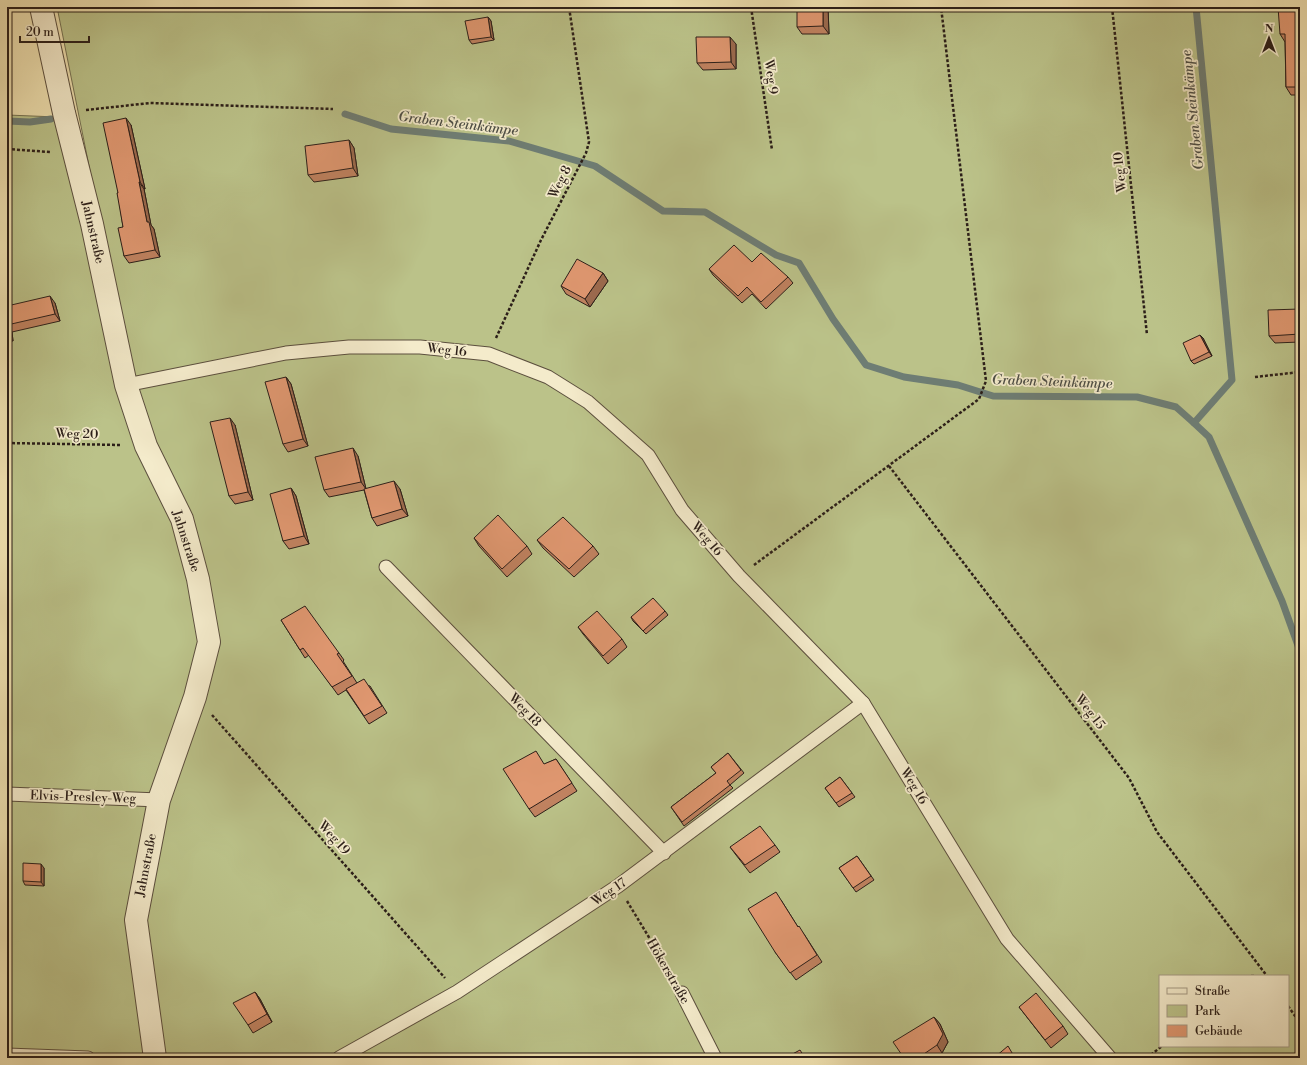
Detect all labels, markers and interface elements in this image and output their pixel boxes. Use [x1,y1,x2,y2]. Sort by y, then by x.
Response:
scale bar [20,18,89,44]
north arrow [1249,18,1289,58]
text: N [1265,22,1274,36]
text: 20 m [26,25,54,40]
water label: Graben Steinkämpe [1178,49,1208,171]
street label: Weg 9 [761,58,781,95]
water label: Graben Steinkämpe [397,108,519,140]
street label: Weg 10 [1110,151,1130,194]
street label: Weg 8 [544,163,575,202]
street label: Jahnstraße [78,198,108,265]
street label: Weg 16 [425,340,468,360]
water label: Graben Steinkämpe [991,371,1113,393]
street label: Weg 20 [54,426,99,442]
street label: Jahnstraße [168,507,204,574]
street label: Weg 16 [687,518,726,559]
street label: Weg 18 [505,689,545,730]
street label: Weg 15 [1071,691,1109,733]
street label: Weg 16 [896,764,931,807]
street label: Elvis-Presley-Weg [30,787,137,807]
street label: Weg 19 [314,817,353,858]
street label: Jahnstraße [132,832,160,899]
street label: Weg 17 [588,874,630,910]
street label: Hökerstraße [643,935,693,1007]
legend [1159,975,1289,1047]
text: Straße [1195,984,1230,999]
text: Park [1195,1004,1221,1019]
text: Gebäude [1195,1024,1243,1039]

